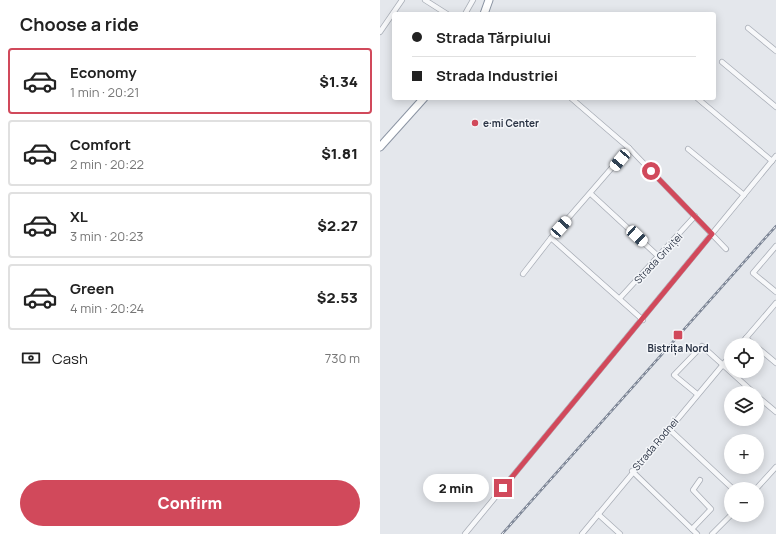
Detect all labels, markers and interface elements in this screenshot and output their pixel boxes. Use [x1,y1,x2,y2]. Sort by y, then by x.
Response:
text: Choose a ride [20,12,139,36]
text: Strada Tărpiului [436,27,551,48]
text: Economy [70,62,137,83]
icon: car [22,63,58,99]
text: Strada Industriei [436,65,558,86]
text: $1.34 [319,71,358,92]
text: 1 min · 20:21 [70,83,139,101]
place label: e·mi Center [483,116,539,130]
marker: e·mi Center [470,118,480,128]
text: Comfort [70,134,131,155]
icon: car [22,135,58,171]
text: $1.81 [321,143,358,164]
car [608,147,632,173]
text: 2 min · 20:22 [70,155,144,173]
route start [642,162,660,180]
text: XL [70,206,88,227]
icon: car [22,207,58,243]
car [549,214,573,240]
text: $2.27 [317,215,358,236]
car [624,223,650,249]
text: 3 min · 20:23 [70,227,144,245]
street label: Strada Griviței [631,229,685,287]
text: Green [70,278,114,299]
icon: car [22,279,58,315]
text: $2.53 [317,287,358,308]
text: 4 min · 20:24 [70,299,144,317]
marker: Bistrița Nord [672,329,684,341]
map controls [724,338,764,522]
button: locate [724,338,764,378]
place label: Bistrița Nord [647,341,709,356]
icon: cash [20,347,42,369]
text: Cash [52,348,88,369]
text: 730 m [325,349,360,367]
button: layers [724,386,764,426]
street label: Strada Rodnei [629,415,681,473]
button: + [724,434,764,474]
callout: 2 min [423,474,489,502]
text: 2 min [439,479,473,497]
route end [494,479,512,497]
button: Confirm [20,480,360,526]
button: − [724,482,764,522]

